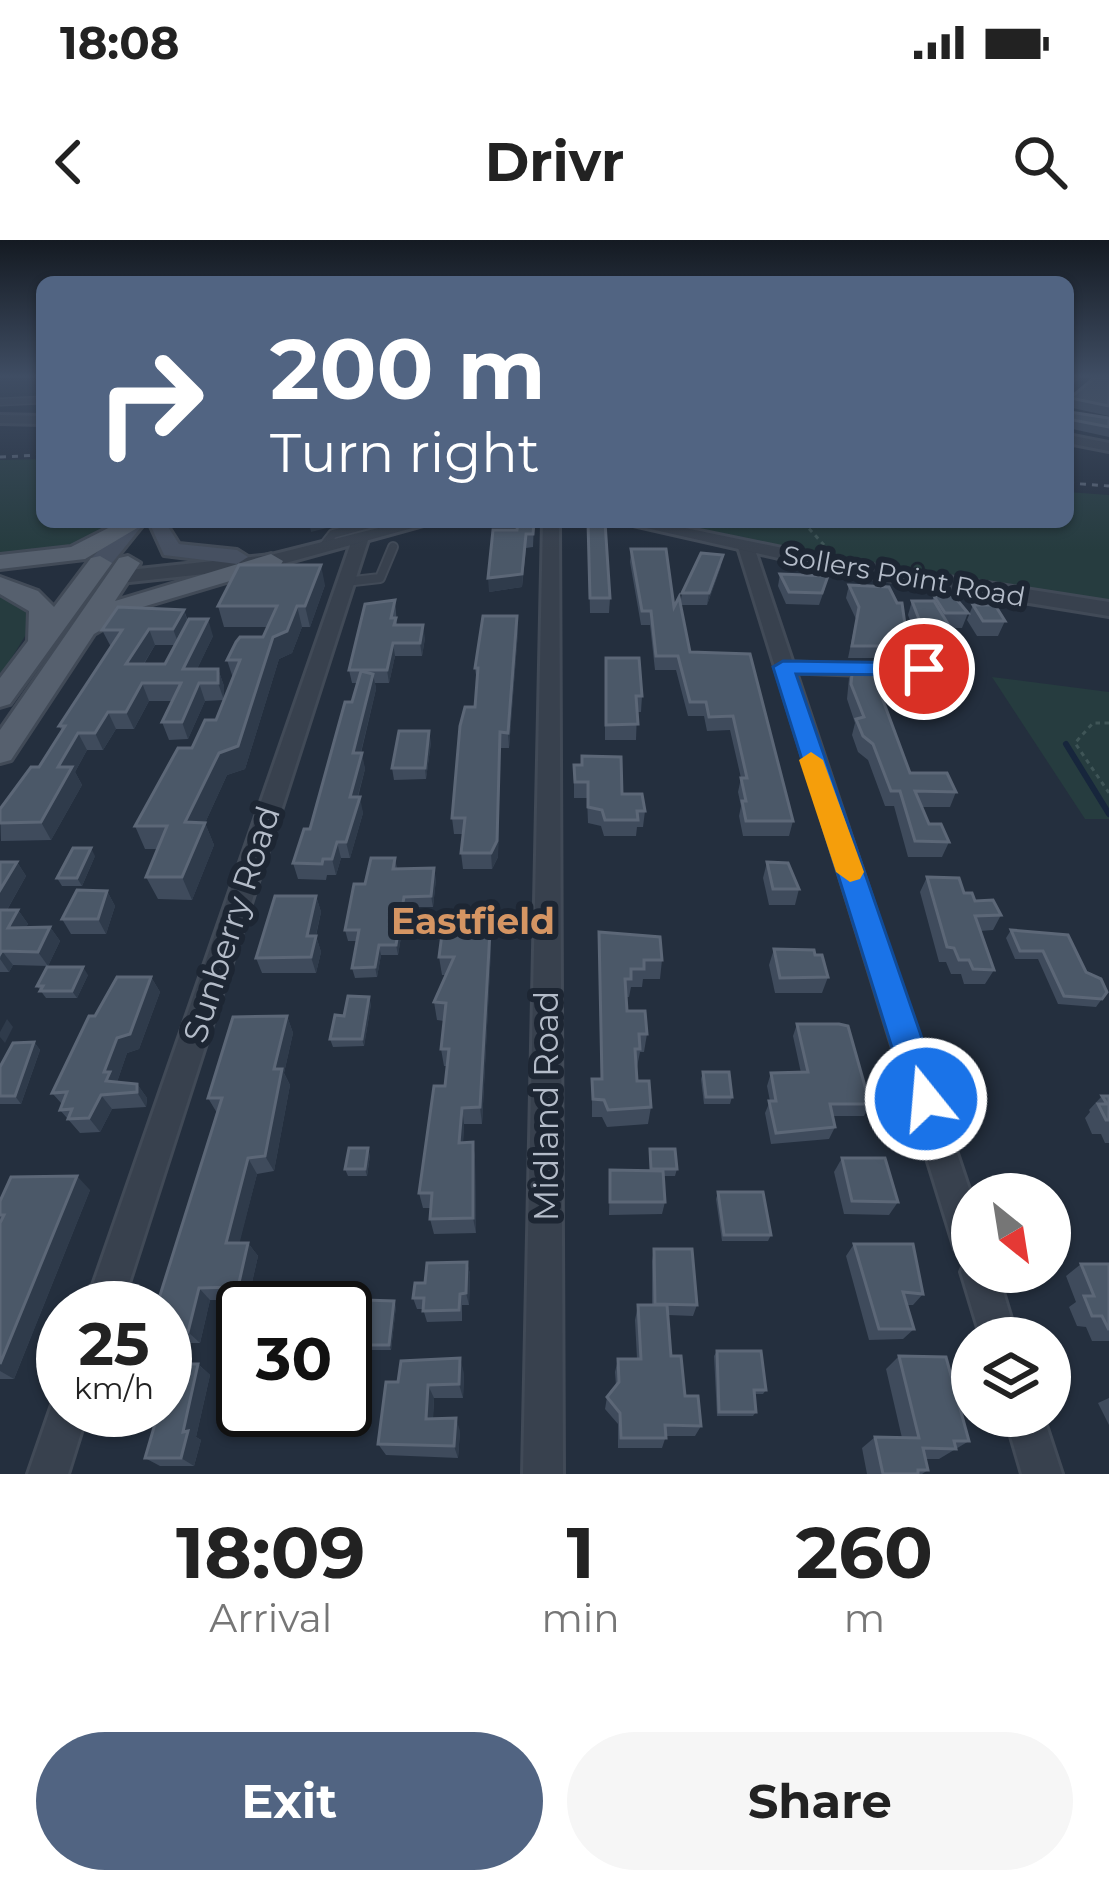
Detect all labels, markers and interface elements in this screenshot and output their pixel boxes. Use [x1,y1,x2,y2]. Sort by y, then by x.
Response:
text: 18:08 [60,15,179,70]
icon: back [36,129,102,195]
text: Drivr [485,129,624,195]
icon: search [1007,129,1073,195]
text: 200 m [270,318,546,420]
icon: right [72,324,228,480]
text: Turn right [270,420,540,486]
street label: Sollers Point Road [780,538,1028,614]
pin [873,618,975,720]
icon: arrive [891,636,957,702]
street label: Sunberry Road [174,801,288,1047]
district label: Eastfield [391,899,555,943]
street label: Midland Road [526,991,566,1221]
position arrow [863,1036,989,1162]
north arrow [951,1173,1071,1293]
map controls [951,1173,1071,1437]
speed limit sign: 30 [216,1281,372,1437]
text: 25 [78,1307,150,1380]
button: layers [951,1317,1071,1437]
text: km/h [74,1370,154,1407]
text: 18:09 [176,1508,365,1596]
text: 1 [566,1508,595,1596]
text: 260 [796,1508,933,1596]
text: Arrival [209,1594,332,1642]
text: min [541,1594,620,1642]
text: m [844,1594,885,1642]
button: Exit [36,1732,543,1870]
button: Share [567,1732,1073,1870]

